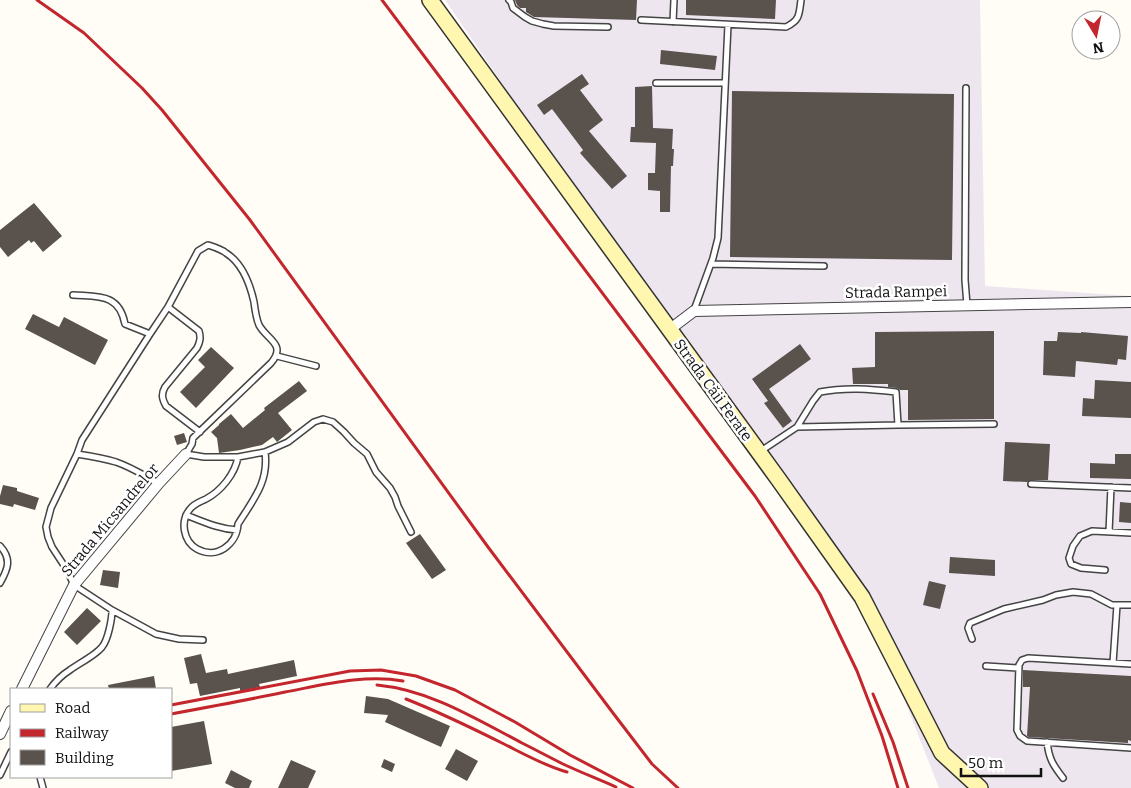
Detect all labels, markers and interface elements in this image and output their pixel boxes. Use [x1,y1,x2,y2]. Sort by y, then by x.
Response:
north arrow [1071,10,1121,60]
text: N [1091,38,1105,57]
street label: Strada Rampei [845,282,948,302]
street label: Strada Căii Ferate [670,335,756,445]
street label: Strada Micsandrelor [58,460,163,580]
legend [10,688,172,778]
text: Road [55,699,90,717]
text: Railway [55,724,109,742]
scale bar [961,746,1041,778]
text: Building [55,749,114,767]
text: 50 m [968,754,1004,772]

